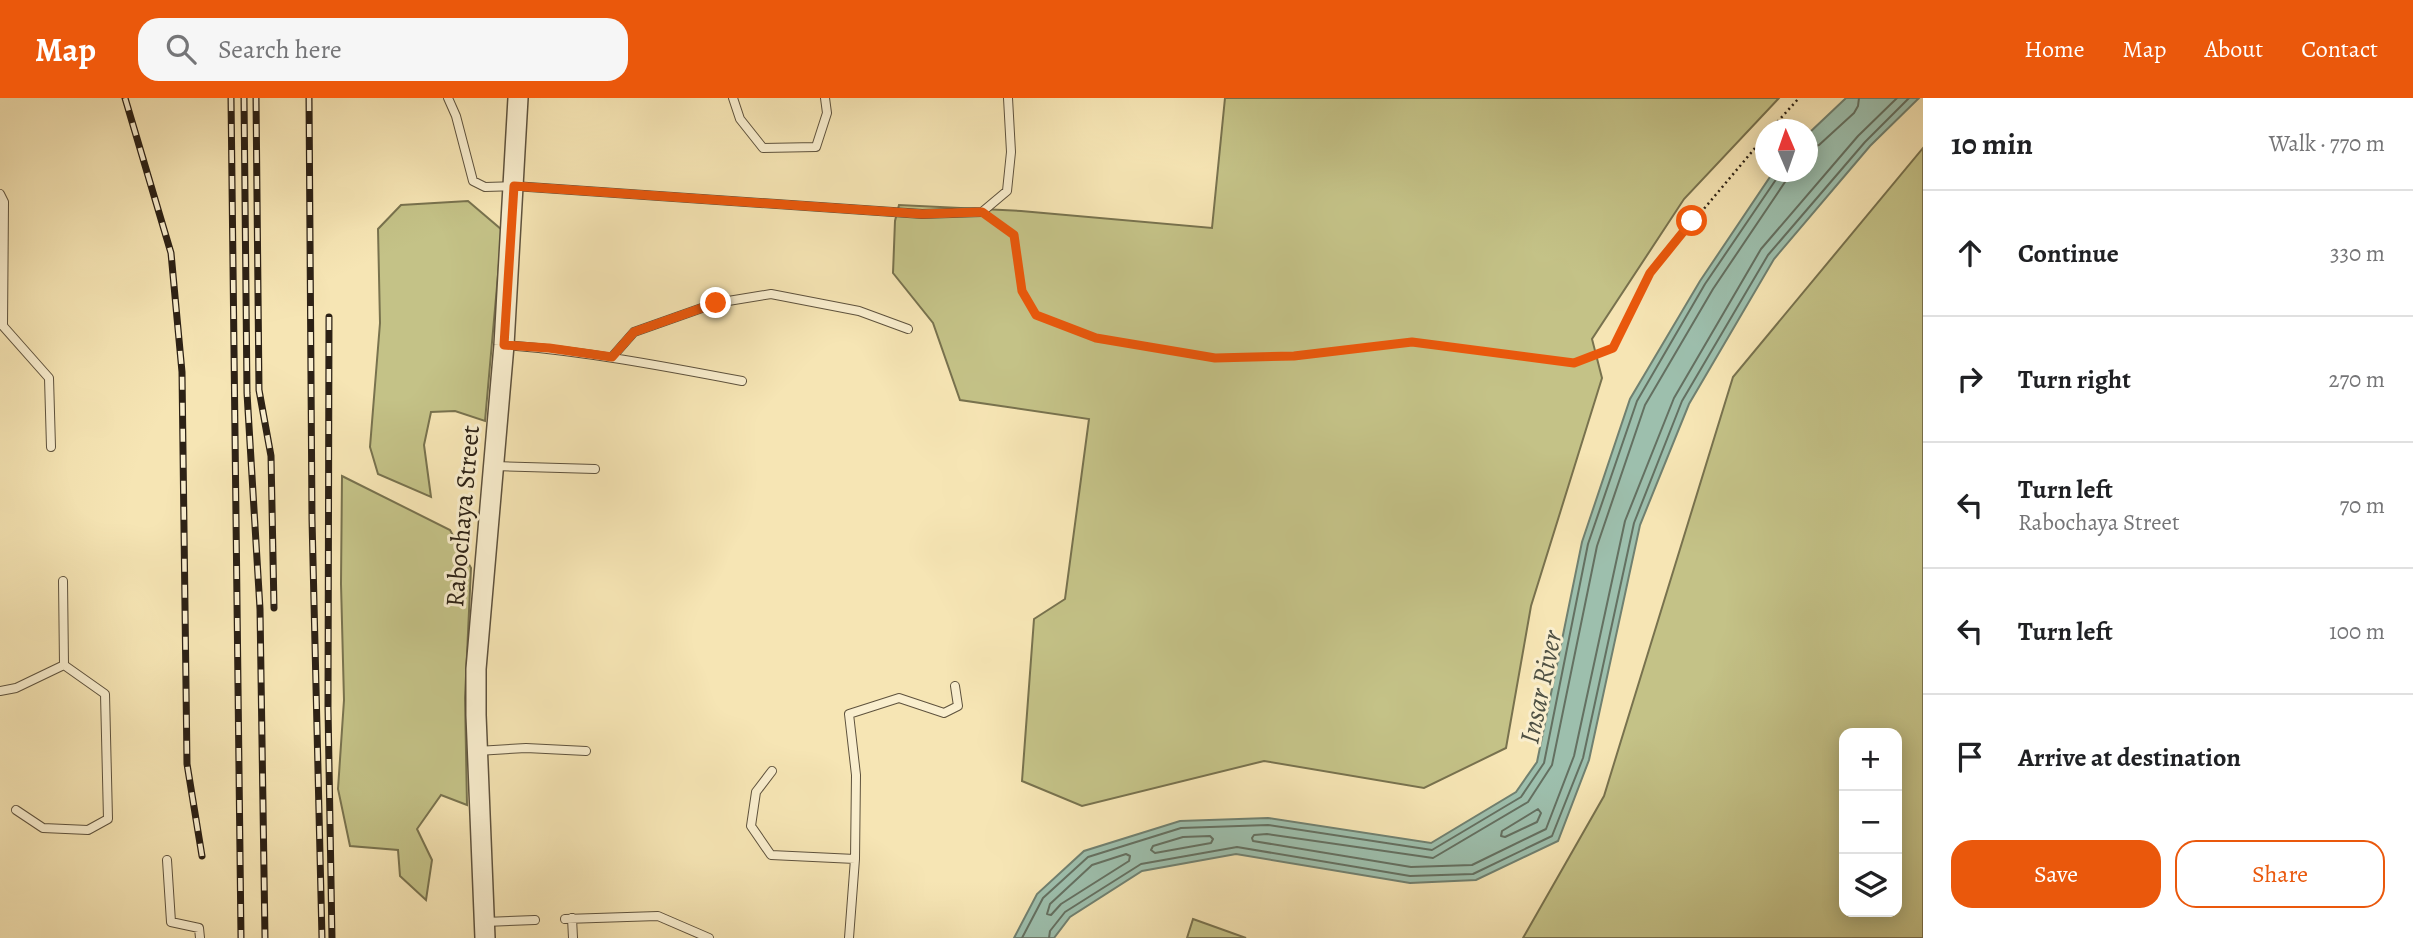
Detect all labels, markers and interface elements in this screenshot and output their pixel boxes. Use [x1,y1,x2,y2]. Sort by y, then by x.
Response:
search box [138,18,628,81]
text: Map [35,27,96,72]
icon: search [162,30,200,68]
text: Search here [218,32,342,67]
text: Home [2024,33,2085,65]
text: Map [2123,33,2167,65]
text: About [2205,33,2263,65]
text: Contact [2301,33,2378,65]
north arrow [1755,119,1818,182]
text: 10 min [1951,124,2033,164]
text: Walk · 770 m [2269,128,2385,159]
route start [1676,205,1707,236]
icon: ahead [1951,234,1989,272]
text: Continue [2018,236,2119,271]
text: 330 m [2330,238,2385,269]
route end [700,287,731,318]
icon: right [1951,360,1989,398]
text: Turn right [2018,362,2131,397]
text: 270 m [2328,364,2385,395]
street label: Rabochaya Street [437,423,488,608]
text: Turn left [2018,472,2113,507]
icon: left [1951,486,1989,524]
text: 70 m [2339,490,2385,521]
text: Rabochaya Street [2018,507,2179,538]
icon: left [1951,612,1989,650]
text: Turn left [2018,614,2113,649]
text: 100 m [2329,616,2385,647]
water label: Insar River [1510,626,1572,747]
map controls [1839,728,1902,917]
button: + [1839,728,1902,791]
icon: arrive [1951,738,1989,776]
text: Arrive at destination [2018,740,2241,775]
button: − [1839,791,1902,854]
button: Save [1951,840,2161,908]
button: Share [2175,840,2385,908]
button: layers [1839,854,1902,917]

